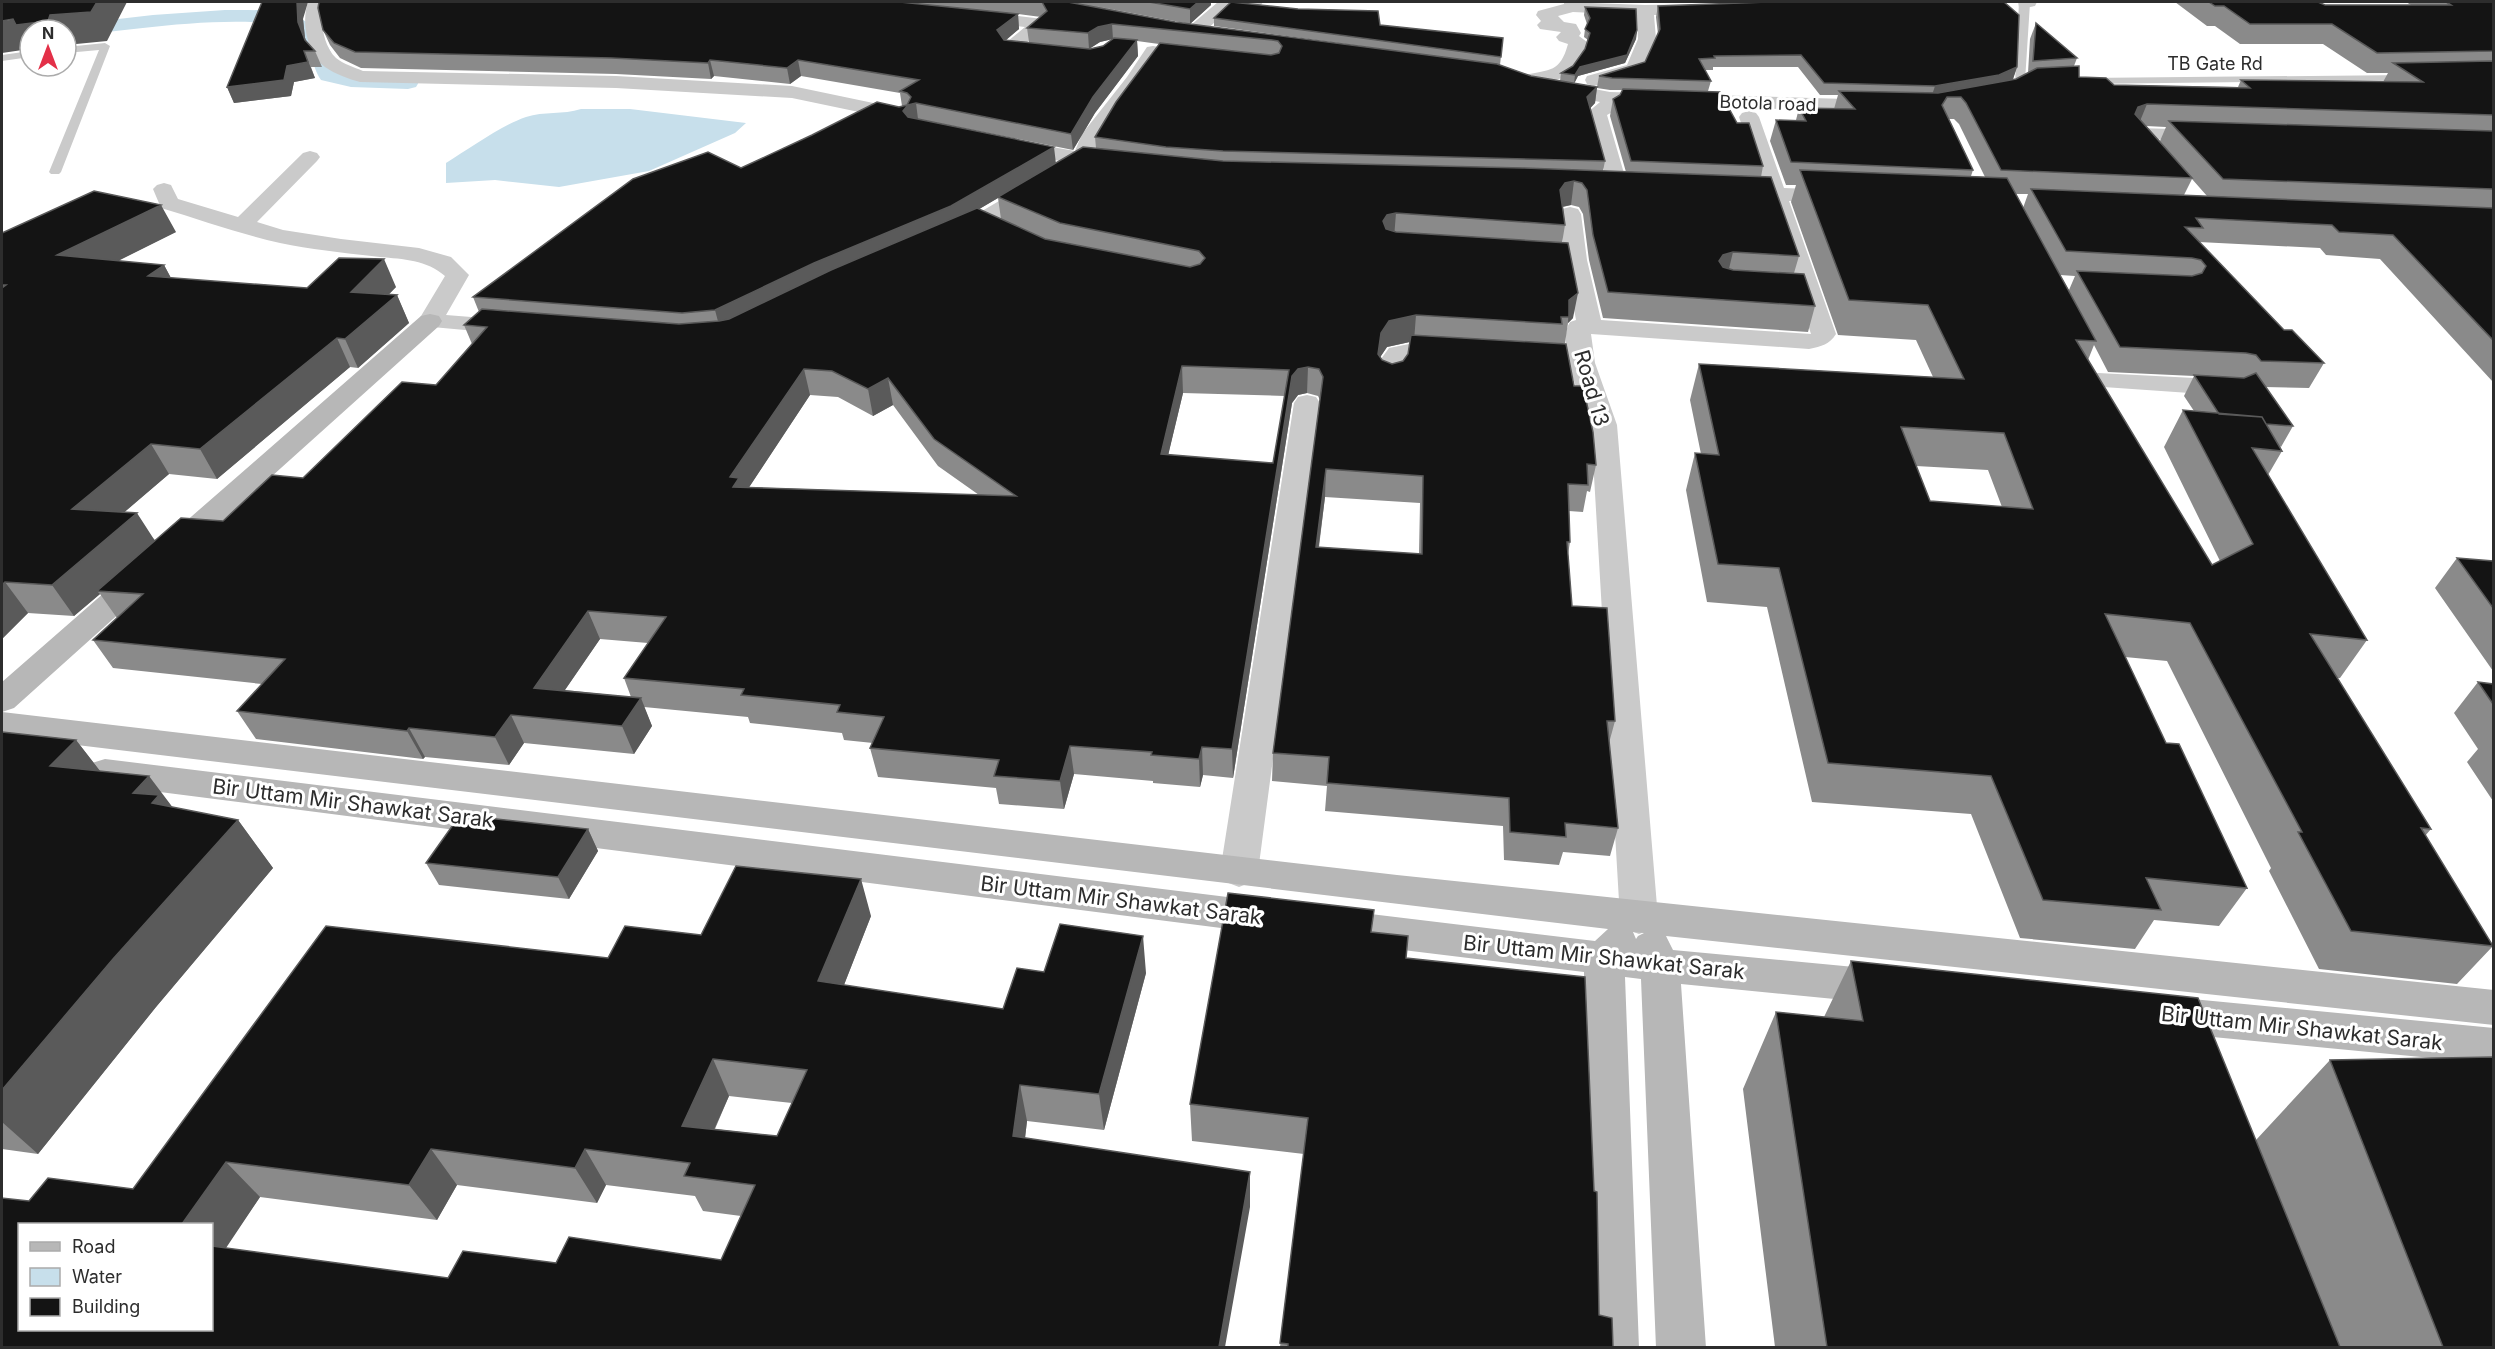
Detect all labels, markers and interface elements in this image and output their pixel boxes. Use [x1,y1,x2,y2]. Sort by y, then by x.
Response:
north arrow [18,18,78,78]
text: N [42,23,54,43]
street label: TB Gate Rd [2167,53,2263,74]
street label: Botola road [1719,91,1817,115]
street label: Road 13 [1569,347,1615,429]
street label: Bir Uttam Mir Shawkat Sarak [211,773,495,833]
street label: Bir Uttam Mir Shawkat Sarak [979,870,1263,930]
street label: Bir Uttam Mir Shawkat Sarak [1462,930,1747,984]
street label: Bir Uttam Mir Shawkat Sarak [2160,1001,2445,1055]
legend [18,1223,213,1331]
text: Road [72,1236,115,1257]
text: Water [72,1266,122,1287]
text: Building [72,1296,140,1317]

